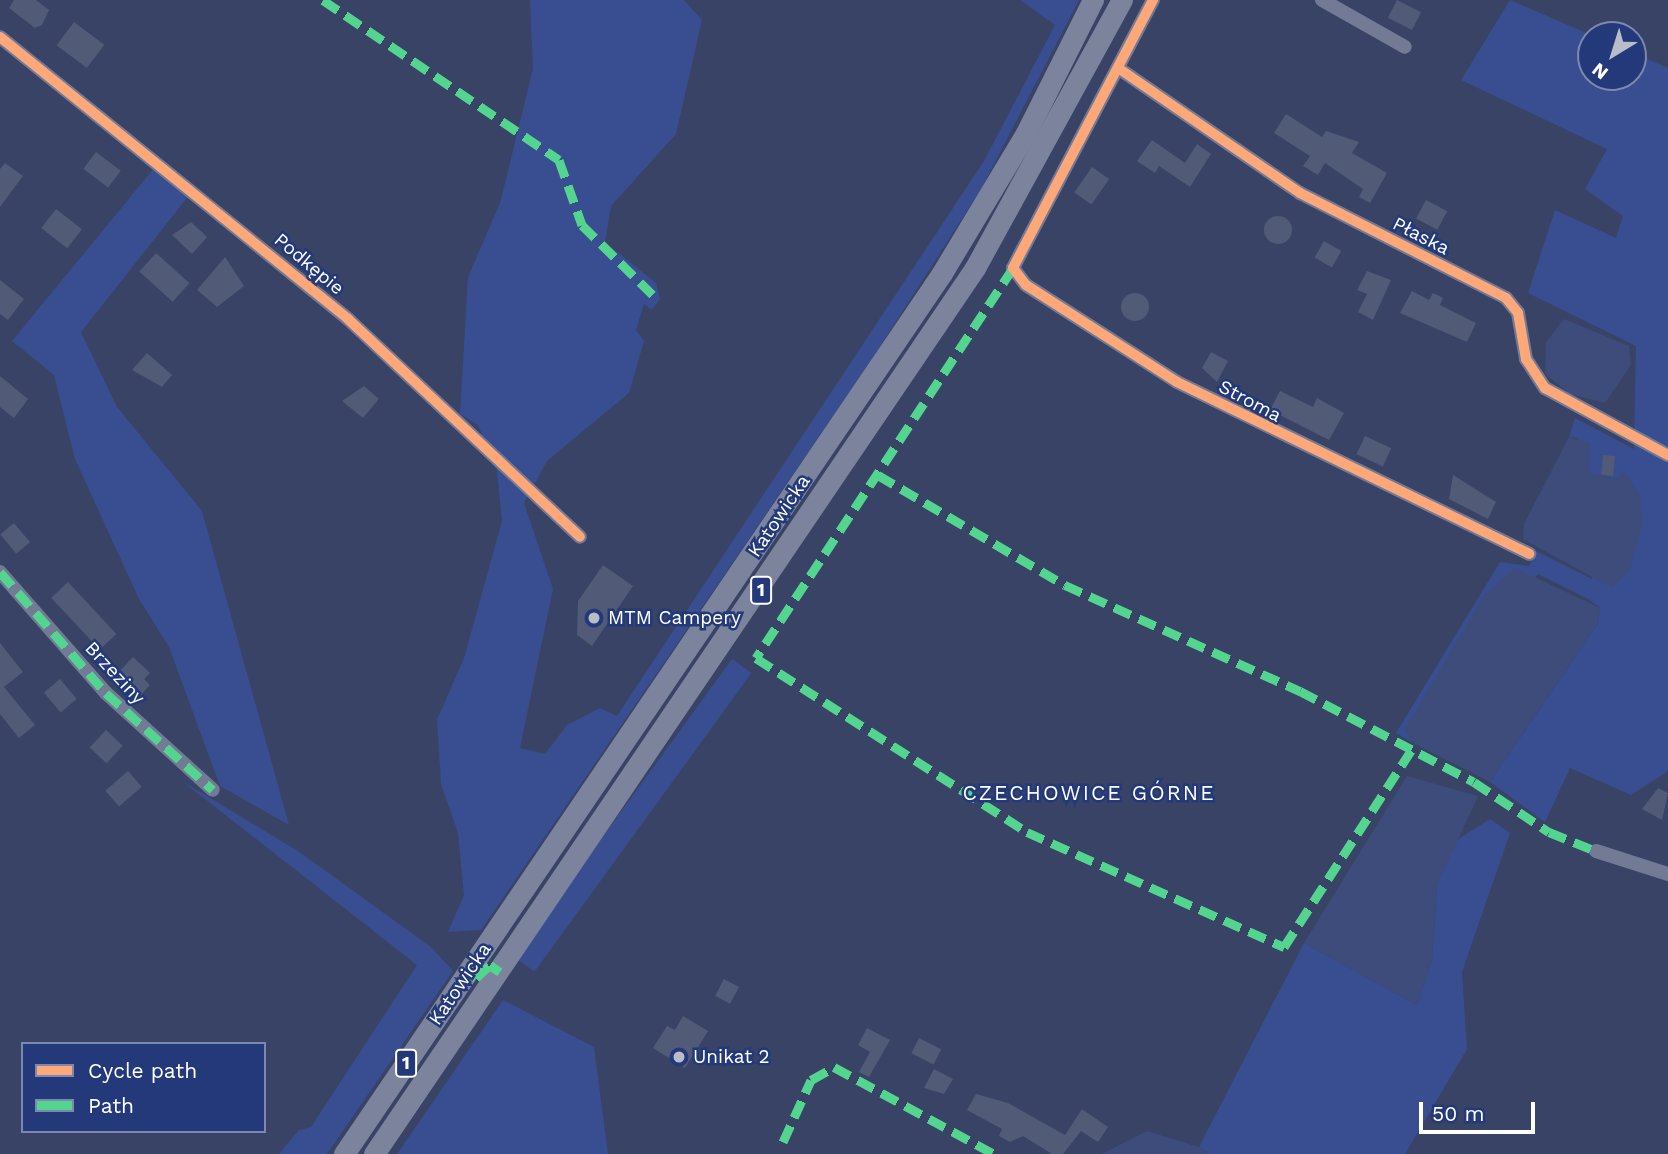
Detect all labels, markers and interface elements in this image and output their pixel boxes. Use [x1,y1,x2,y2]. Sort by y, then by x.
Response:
north arrow [1577,21,1647,91]
text: N [1587,58,1613,85]
street label: Płaska [1389,212,1453,260]
street label: Podkępie [269,228,349,300]
street label: Stroma [1215,375,1285,427]
street label: Katowicka [743,470,815,562]
road number: 1 [749,576,773,604]
place label: MTM Campery [608,607,741,629]
marker: MTM Campery [586,610,602,626]
street label: Brzeziny [80,637,150,709]
district label: CZECHOWICE GÓRNE [964,780,1214,806]
street label: Katowicka [424,938,496,1030]
legend [21,1042,266,1133]
place label: Unikat 2 [693,1046,770,1068]
road number: 1 [394,1048,418,1078]
marker: Unikat 2 [671,1049,687,1065]
text: Cycle path [88,1058,197,1083]
scale bar [1423,1088,1538,1132]
text: Path [88,1093,134,1118]
text: 50 m [1432,1101,1484,1126]

